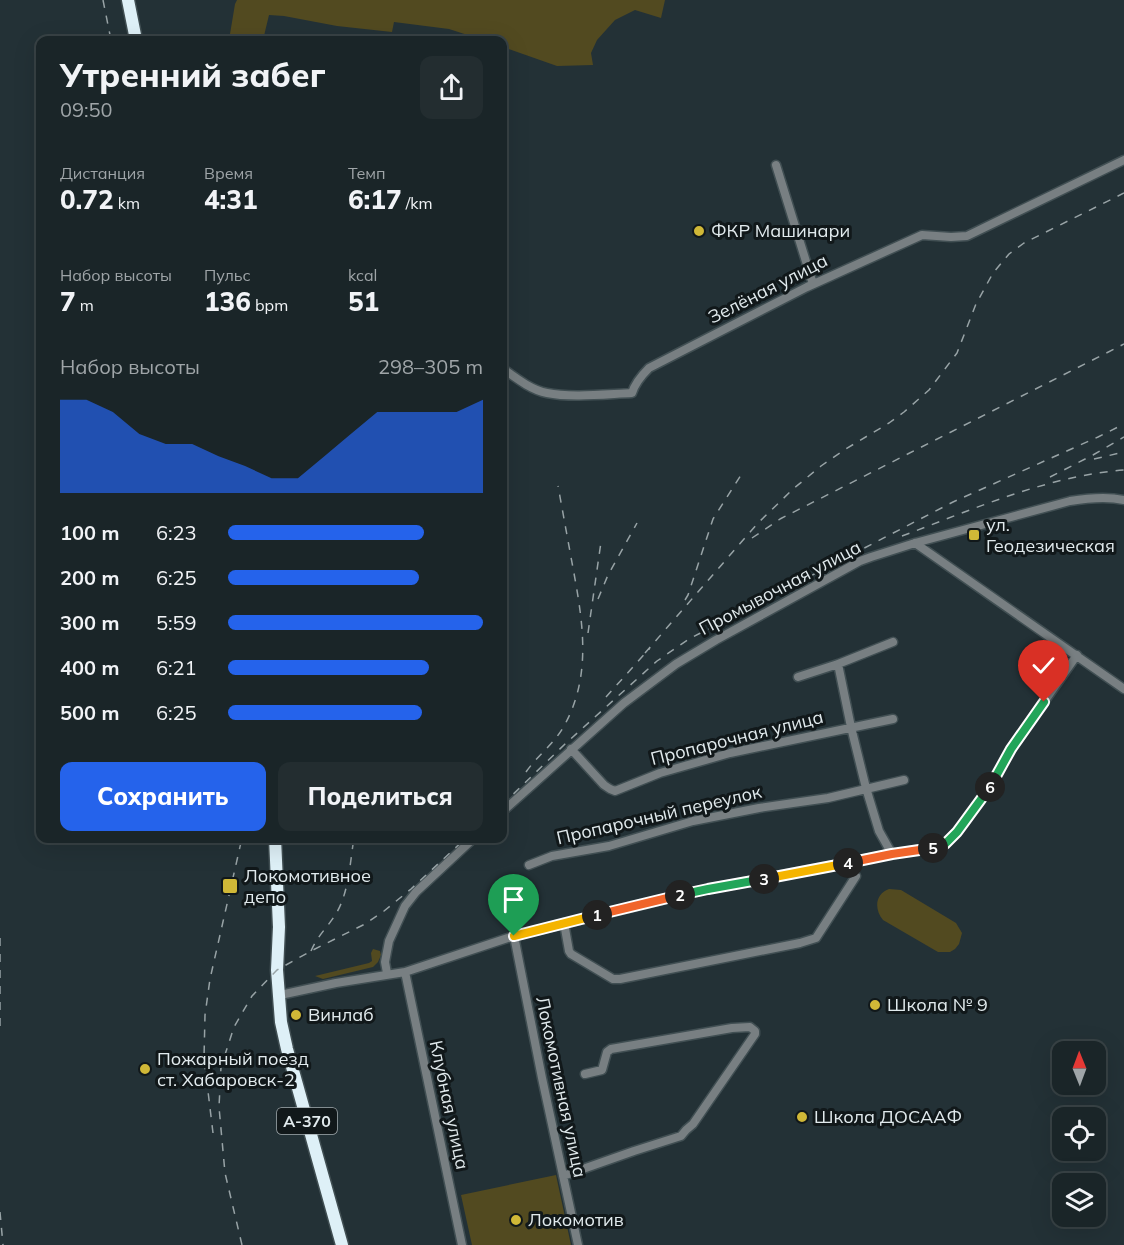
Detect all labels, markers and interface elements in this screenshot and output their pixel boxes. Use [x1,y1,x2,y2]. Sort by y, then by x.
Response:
text: Утренний забег [60,54,326,95]
button: share [420,56,483,119]
text: 09:50 [60,97,113,122]
text: Дистанция [60,163,145,183]
text: Время [204,163,253,183]
text: Темп [348,163,386,183]
text: 0.72 [60,183,114,216]
text: 4:31 [204,183,258,216]
text: 6:17 [348,183,402,216]
text: km [114,193,140,213]
text: /km [402,193,433,213]
place label: ФКР Машинари [711,219,850,242]
marker: ФКР Машинари [692,224,706,238]
street label: Зелёная улица [704,249,831,329]
text: Набор высоты [60,265,172,285]
text: Пульс [204,265,251,285]
text: kcal [348,265,377,285]
text: 7 [60,285,76,318]
text: 136 [204,285,251,318]
text: 51 [348,285,379,318]
text: m [76,295,94,315]
text: bpm [251,295,288,315]
text: Набор высоты [60,354,200,379]
text: 298–305 m [378,354,483,379]
place label: ул. Геодезическая [986,513,1115,557]
text: 100 m [60,520,119,545]
text: 6:23 [156,520,197,545]
marker: ул. Геодезическая [967,528,981,542]
street label: Промывочная улица [695,535,865,640]
text: 200 m [60,565,119,590]
text: 6:25 [156,565,197,590]
text: 300 m [60,610,119,635]
text: 5:59 [156,610,197,635]
pin [1018,640,1069,702]
icon: check [1027,649,1060,682]
text: 400 m [60,655,119,680]
text: 6:21 [156,655,197,680]
text: 500 m [60,700,119,725]
text: 6:25 [156,700,197,725]
street label: Пропарочная улица [648,705,826,770]
button: Сохранить [60,762,266,831]
button: Поделиться [278,762,483,831]
pin: 6 [975,772,1005,802]
text: 6 [985,777,995,797]
street label: Пропарочный переулок [554,780,764,849]
pin: 5 [918,833,948,863]
text: 5 [928,838,938,858]
pin: 4 [833,848,863,878]
text: 4 [843,853,853,873]
place label: Локомотивное депо [244,864,371,908]
pin: 3 [749,864,779,894]
text: 3 [759,869,769,889]
pin [488,874,539,936]
marker: Локомотивное депо [221,877,239,895]
pin: 2 [665,880,695,910]
icon: arrive [497,883,530,916]
text: 2 [675,885,685,905]
pin: 1 [582,900,612,930]
text: 1 [592,905,602,925]
place label: Школа № 9 [887,993,988,1016]
street label: Локомотивная улица [531,994,592,1180]
marker: Школа № 9 [868,998,882,1012]
place label: Винлаб [308,1003,374,1026]
marker: Винлаб [289,1008,303,1022]
street label: Клубная улица [425,1038,474,1172]
north arrow [1052,1041,1106,1095]
map controls [1052,1041,1106,1227]
place label: Пожарный поезд ст. Хабаровск-2 [157,1047,309,1091]
marker: Пожарный поезд ст. Хабаровск-2 [138,1062,152,1076]
place label: Школа ДОСААФ [814,1105,962,1128]
button: locate [1052,1107,1106,1161]
road number: А-370 [277,1108,337,1134]
marker: Школа ДОСААФ [795,1110,809,1124]
button: layers [1052,1173,1106,1227]
place label: Локомотив [528,1208,624,1231]
marker: Локомотив [509,1213,523,1227]

